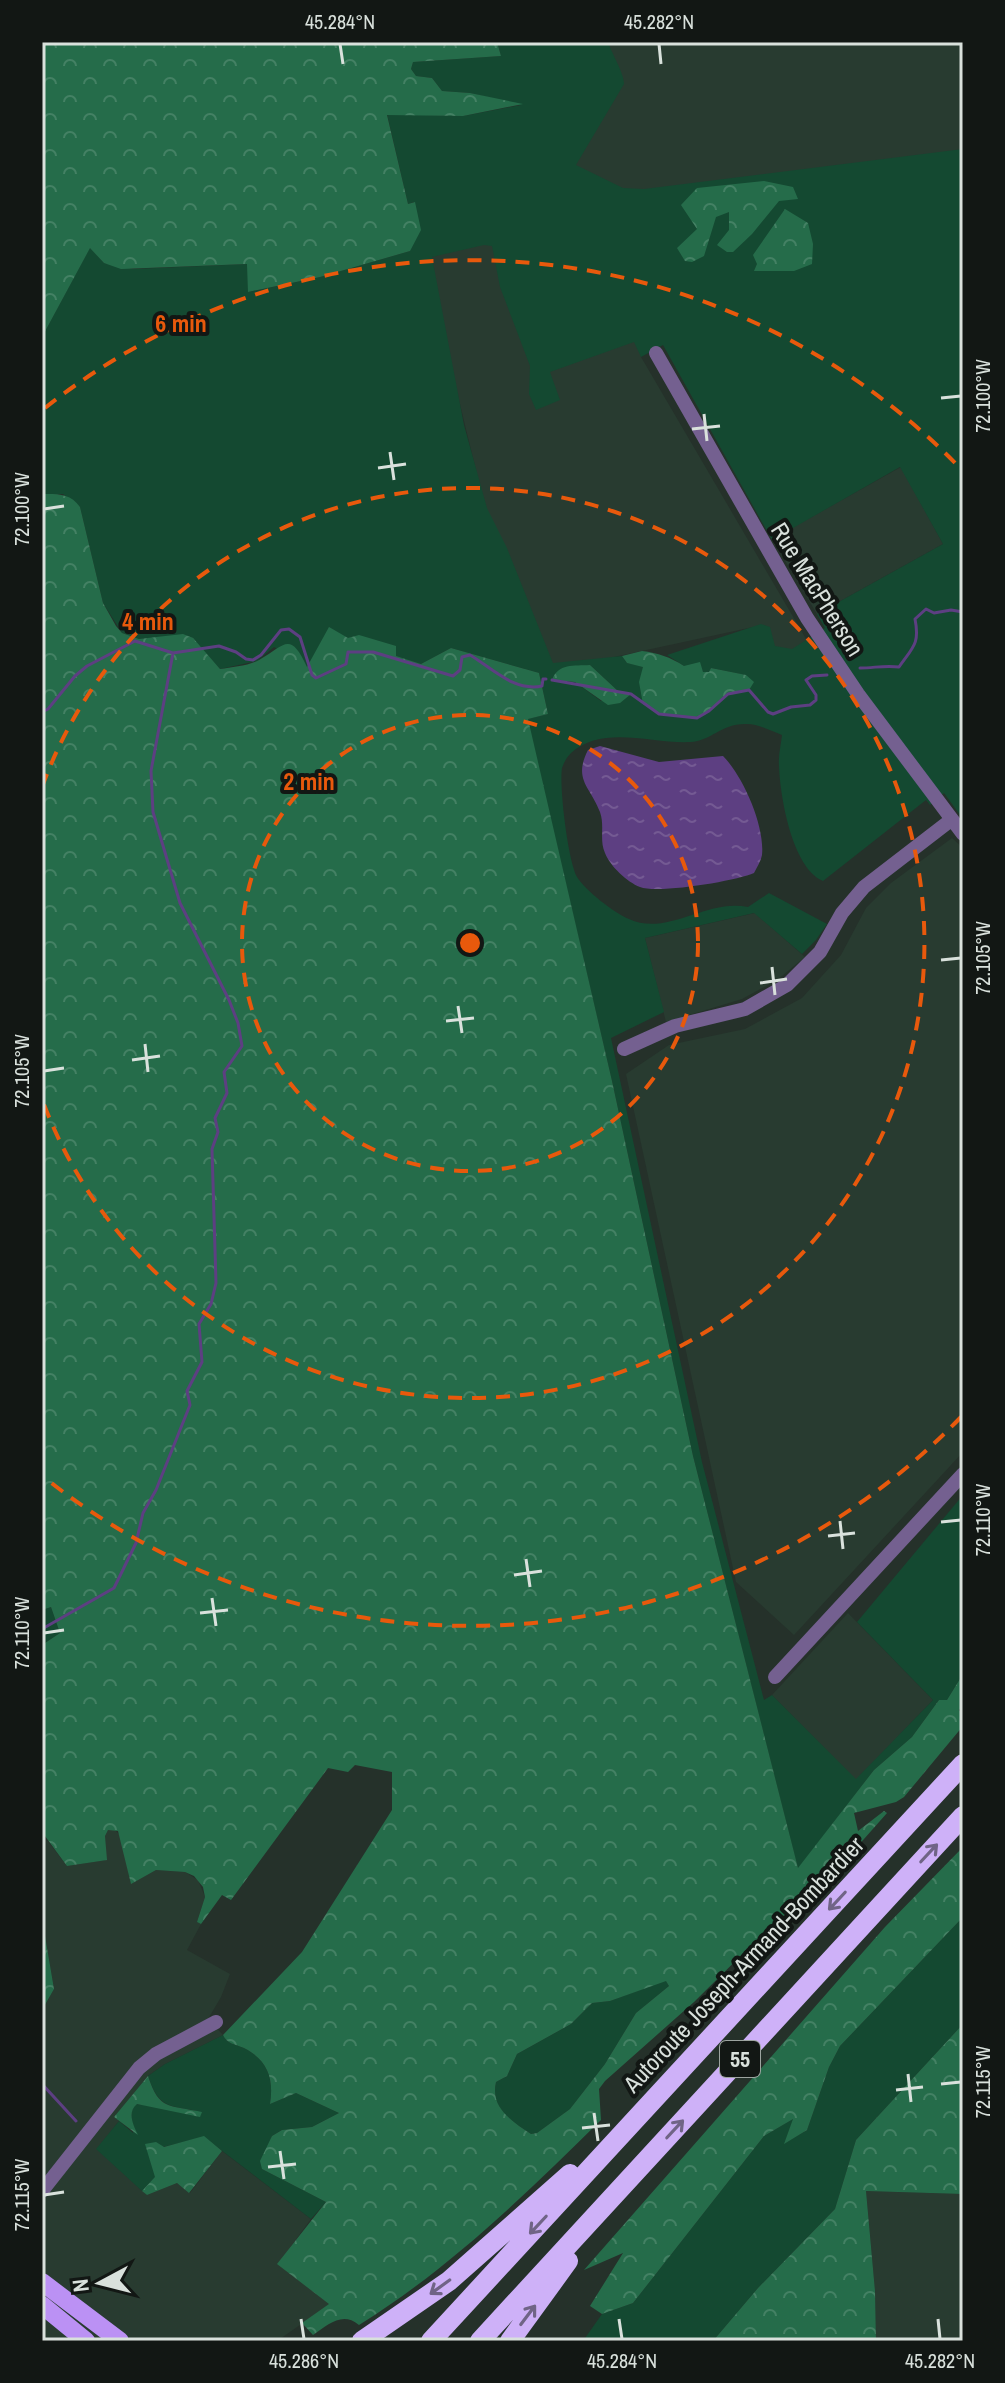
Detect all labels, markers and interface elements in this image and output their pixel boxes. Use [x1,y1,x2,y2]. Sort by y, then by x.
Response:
text: 45.284°N [305,8,375,35]
text: 45.282°N [624,8,694,35]
text: 6 min [155,307,207,339]
text: 72.100°W [969,359,996,433]
text: 72.100°W [8,472,35,546]
street label: Rue MacPherson [764,516,872,662]
text: 4 min [122,605,174,637]
text: 2 min [283,765,335,797]
text: 72.105°W [969,921,996,995]
centre of rings [456,929,484,957]
text: 72.105°W [8,1034,35,1108]
text: 72.110°W [969,1483,996,1556]
text: 72.110°W [8,1596,35,1669]
street label: Autoroute Joseph-Armand-Bombardier [615,1829,871,2100]
one-way arrow [919,1844,937,1864]
one-way arrow [827,1891,846,1911]
road number: 55 [720,2041,760,2077]
text: 72.115°W [969,2045,996,2118]
one-way arrow [665,2120,683,2140]
text: 72.115°W [8,2158,35,2231]
one-way arrow [530,2214,548,2234]
north arrow [60,2243,140,2323]
text: N [64,2277,96,2294]
one-way arrow [430,2279,452,2295]
one-way arrow [519,2305,536,2326]
text: 45.286°N [269,2347,339,2374]
text: 45.284°N [587,2347,657,2374]
text: 45.282°N [905,2347,975,2374]

